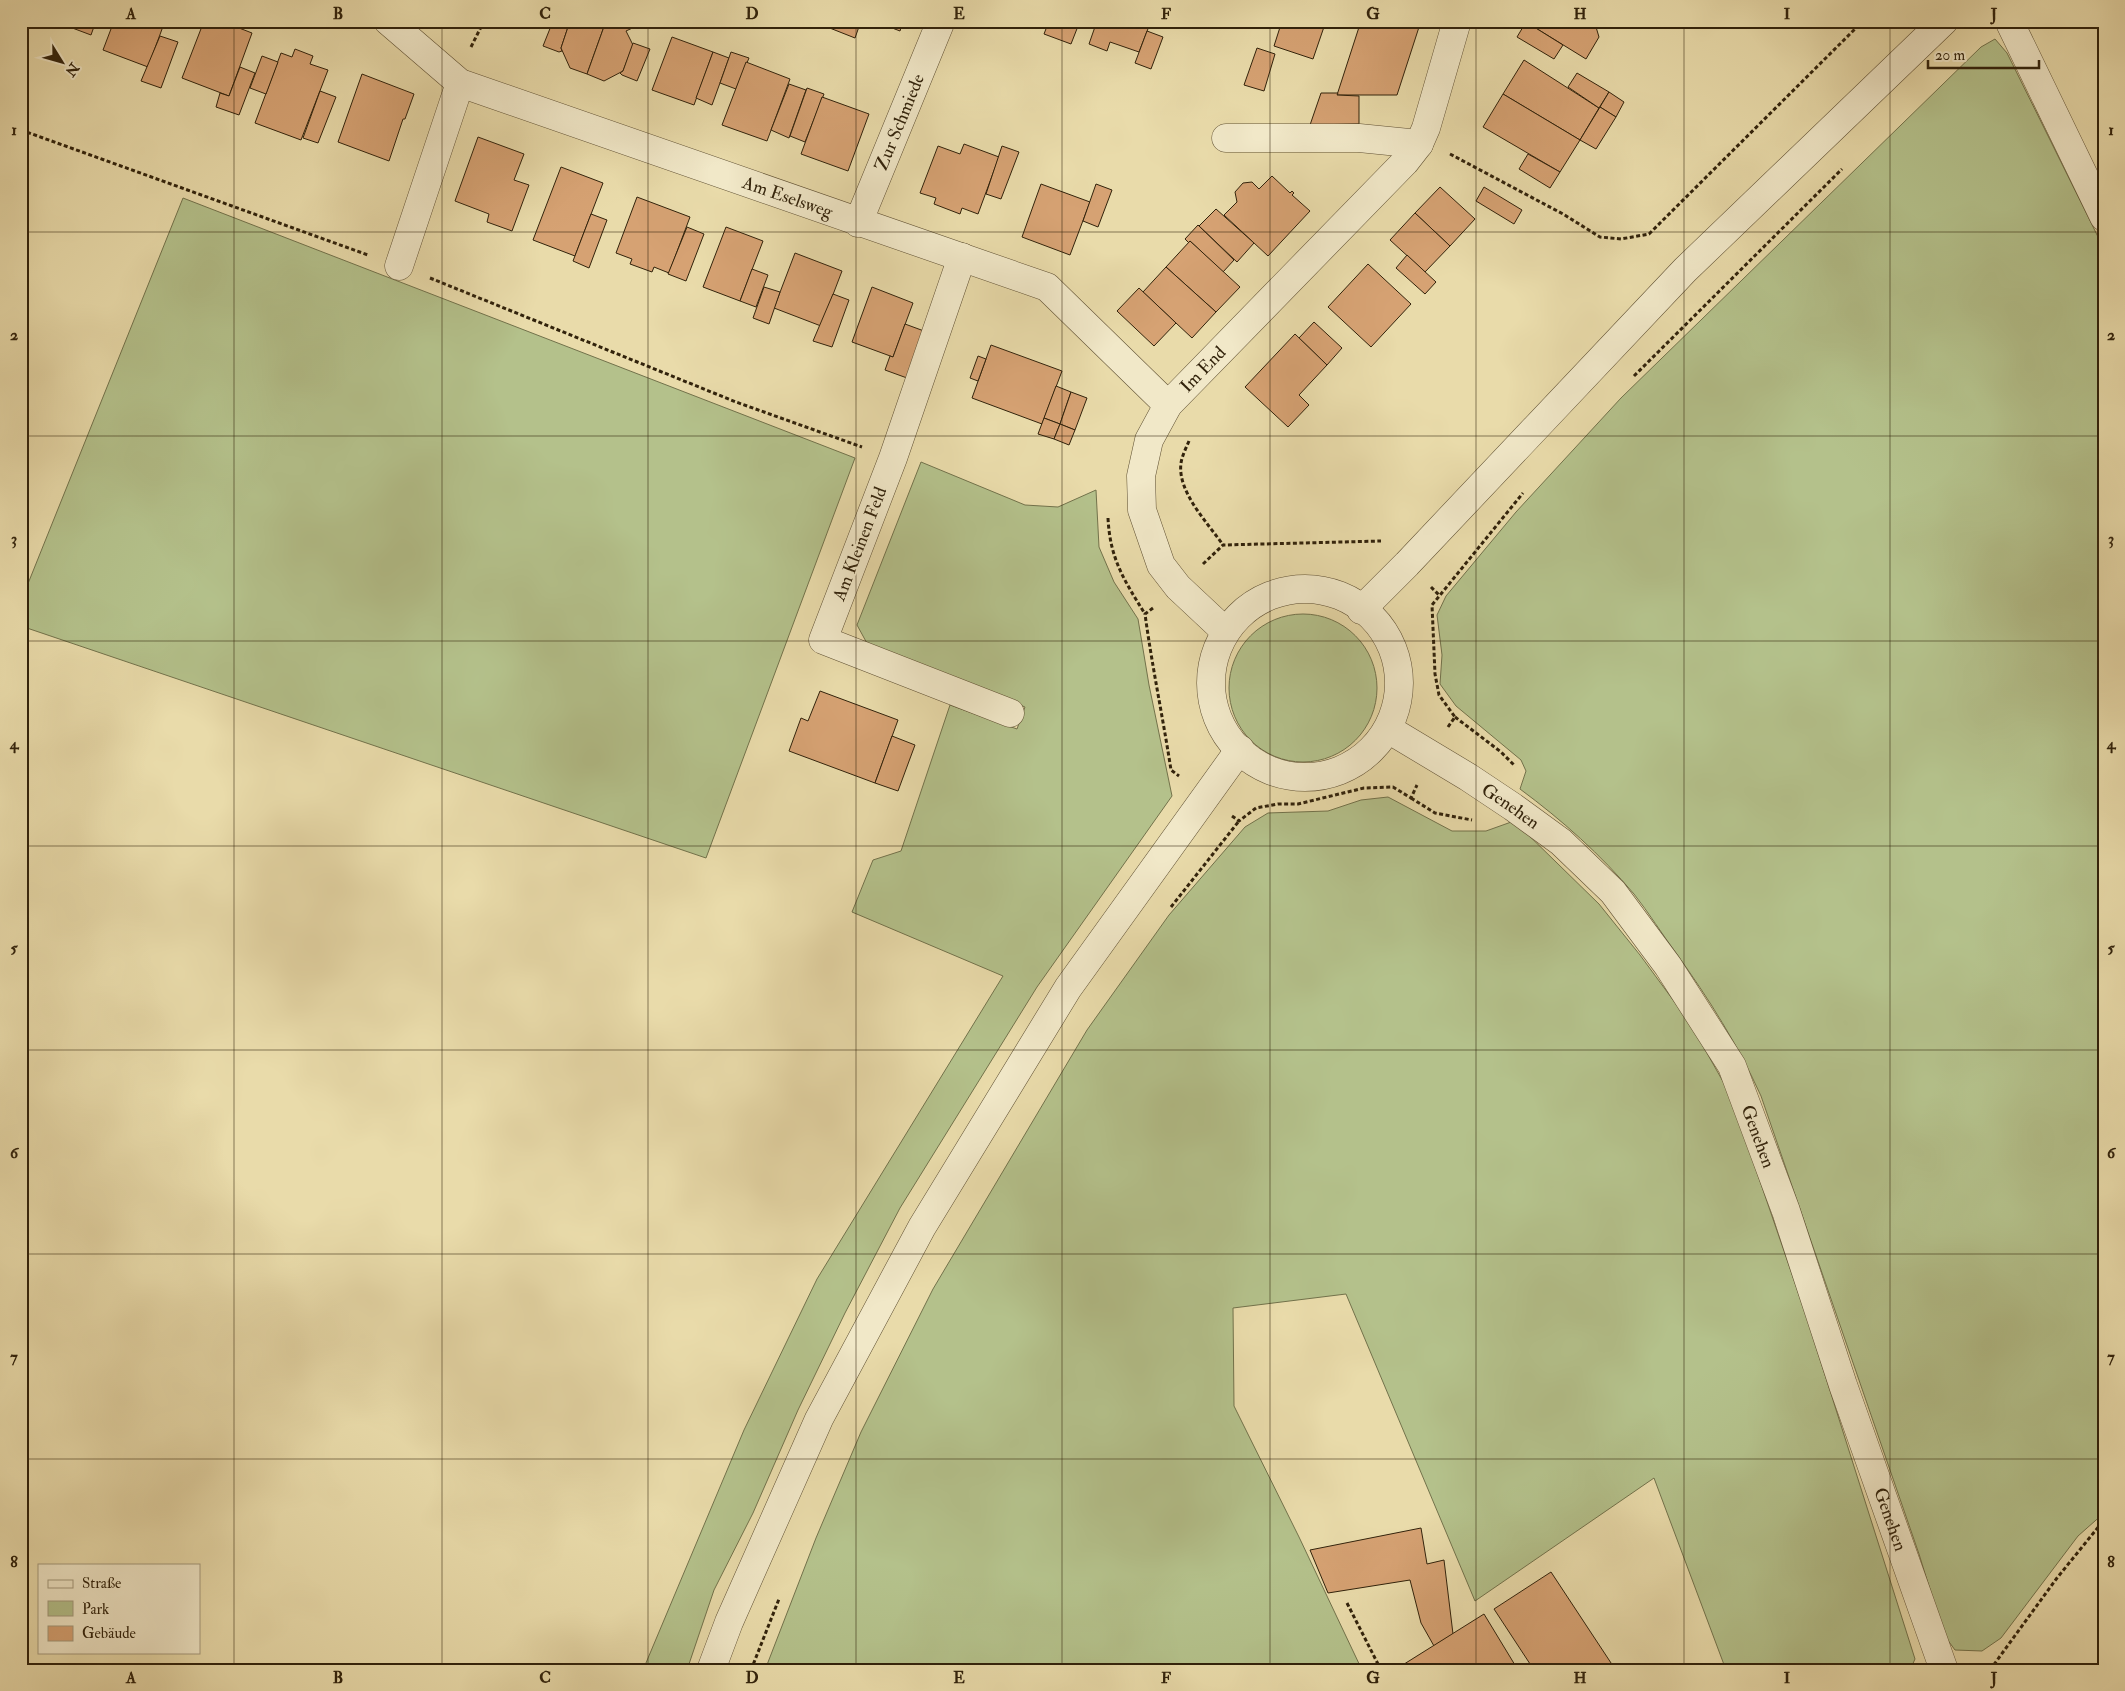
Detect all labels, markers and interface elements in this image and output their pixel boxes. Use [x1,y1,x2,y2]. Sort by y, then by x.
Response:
text: A [125,4,137,24]
text: B [333,4,343,24]
text: C [539,4,551,24]
text: D [745,4,759,24]
text: E [953,4,965,24]
text: F [1161,4,1171,24]
text: G [1366,4,1380,24]
text: H [1573,4,1587,24]
text: I [1784,4,1791,24]
text: J [1990,4,1998,25]
north arrow [38,38,88,88]
scale bar [1928,38,2039,70]
text: 20 m [1935,46,1965,65]
text: N [61,59,83,80]
street label: Zur Schmiede [869,70,930,174]
text: 1 [11,120,17,140]
text: 1 [2108,120,2114,140]
street label: Am Eselsweg [739,170,837,224]
text: 2 [10,325,18,345]
text: 2 [2107,325,2115,345]
street label: Im End [1175,341,1231,397]
street label: Am Kleinen Feld [827,484,892,605]
text: 3 [11,529,17,549]
text: 3 [2108,529,2114,549]
text: 4 [9,734,20,754]
text: 4 [2106,734,2117,754]
street label: Genehen [1477,778,1544,834]
text: 5 [10,938,18,958]
text: 5 [2107,938,2115,958]
street label: Genehen [1736,1102,1780,1171]
text: 6 [10,1143,20,1163]
text: 6 [2107,1143,2117,1163]
text: 7 [10,1347,18,1367]
text: 7 [2107,1347,2115,1367]
street label: Genehen [1869,1484,1912,1554]
text: 8 [10,1552,18,1572]
text: 8 [2107,1552,2115,1572]
legend [38,1564,200,1654]
text: Straße [82,1574,121,1593]
text: Park [82,1600,109,1619]
text: Gebäude [82,1624,136,1643]
text: A [125,1668,137,1688]
text: B [333,1668,343,1688]
text: C [539,1668,551,1688]
text: D [745,1668,759,1688]
text: E [953,1668,965,1688]
text: F [1161,1668,1171,1688]
text: G [1366,1668,1380,1688]
text: H [1573,1668,1587,1688]
text: I [1784,1668,1791,1688]
text: J [1990,1668,1998,1689]

